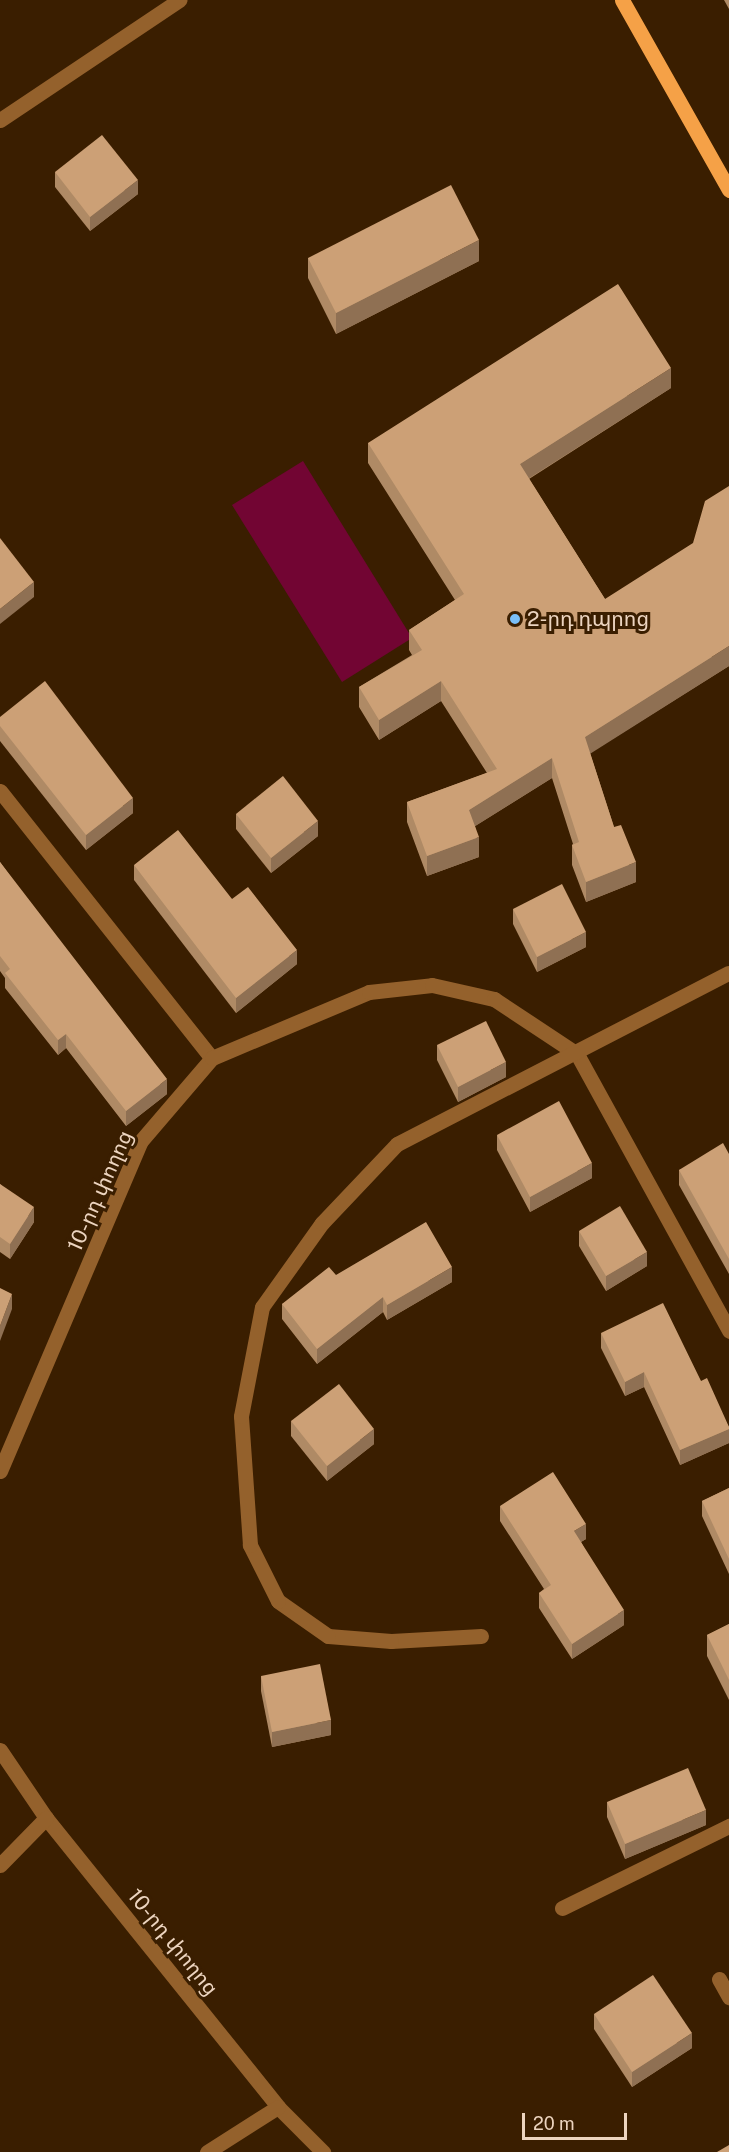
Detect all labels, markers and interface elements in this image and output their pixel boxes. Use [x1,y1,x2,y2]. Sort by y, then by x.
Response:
place label: 2-րդ դպրոց [527,606,649,632]
marker: 2-րդ դպրոց [508,612,522,626]
street label: 10-րդ փողոց [62,1127,138,1255]
street label: 10-րդ փողոց [122,1884,224,2000]
scale bar [525,2101,630,2139]
text: 20 m [533,2113,575,2134]

